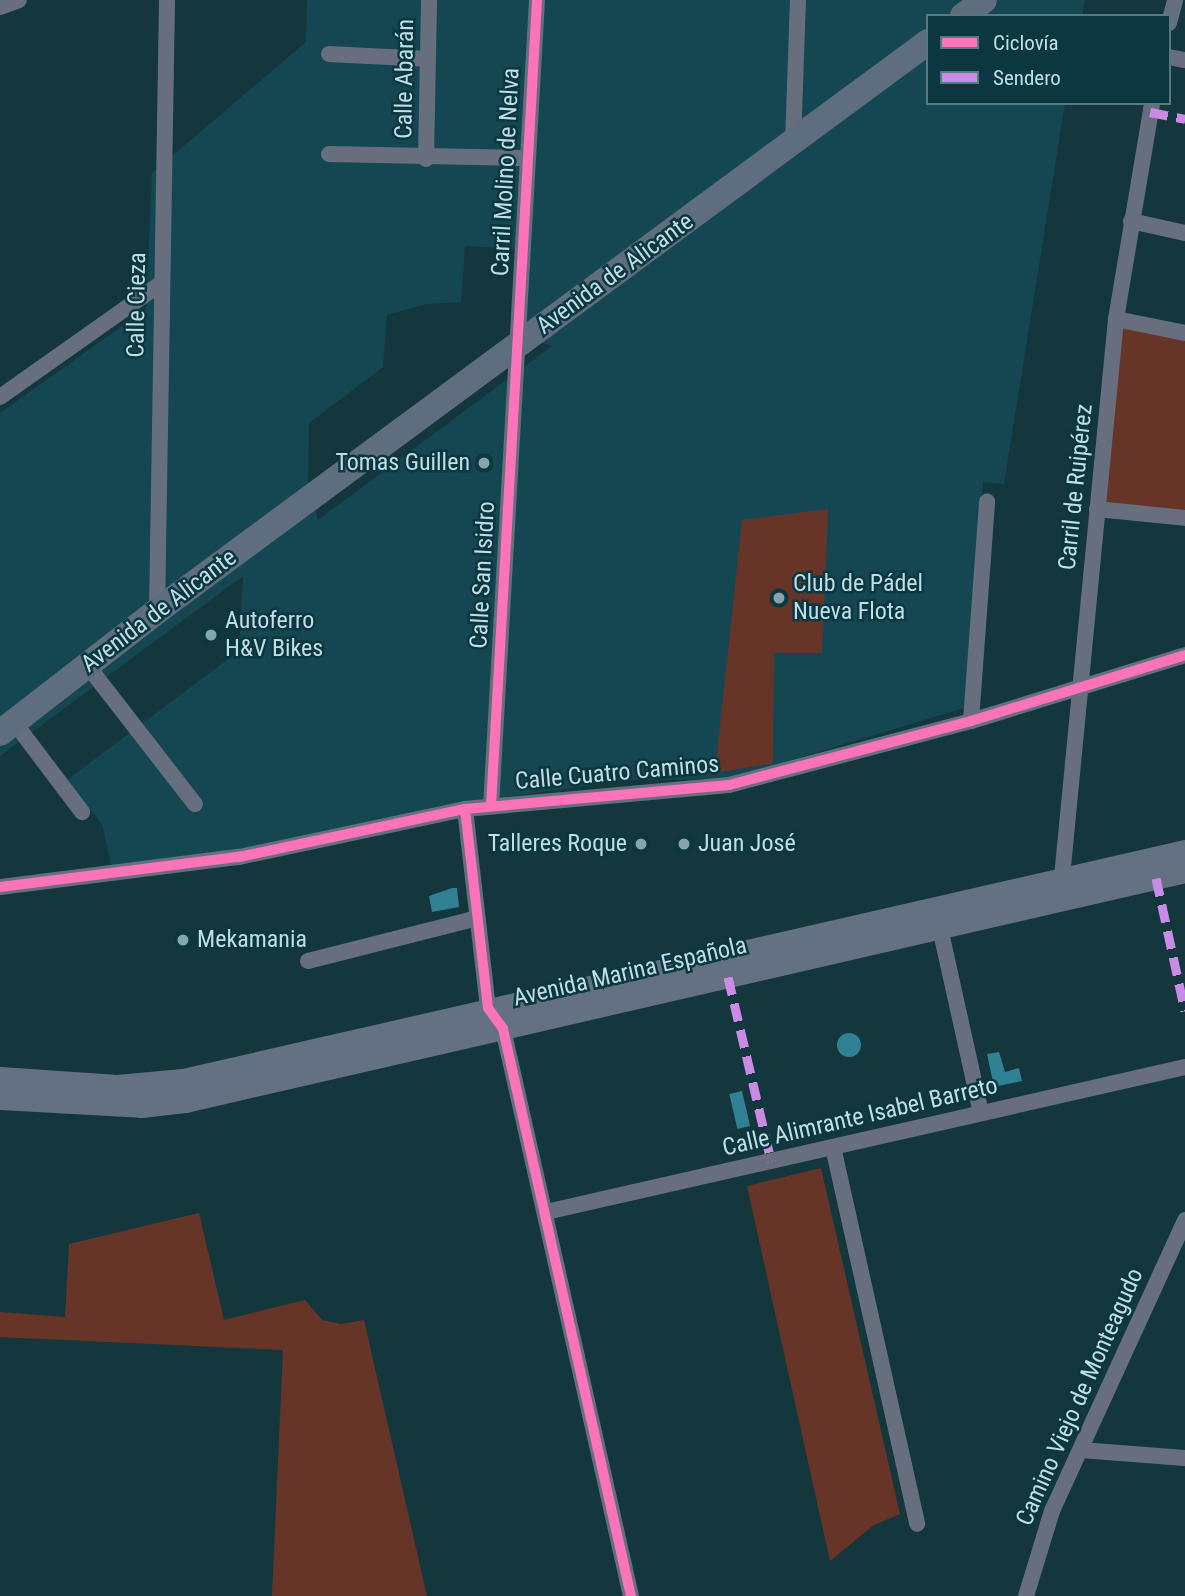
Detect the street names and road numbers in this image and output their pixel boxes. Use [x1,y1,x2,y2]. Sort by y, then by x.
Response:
street label: Calle Abarán [390,19,420,139]
street label: Carril Molino de Nelva [486,67,526,277]
street label: Avenida de Alicante [531,207,699,341]
street label: Calle Cieza [122,252,152,358]
street label: Carril de Ruipérez [1053,403,1099,571]
street label: Calle San Isidro [465,501,501,649]
street label: Avenida de Alicante [76,543,242,679]
street label: Calle Cuatro Caminos [514,750,720,796]
street label: Avenida Marina Española [511,931,749,1013]
street label: Calle Alimrante Isabel Barreto [720,1071,1000,1163]
street label: Camino Viejo de Monteagudo [1010,1264,1150,1530]

